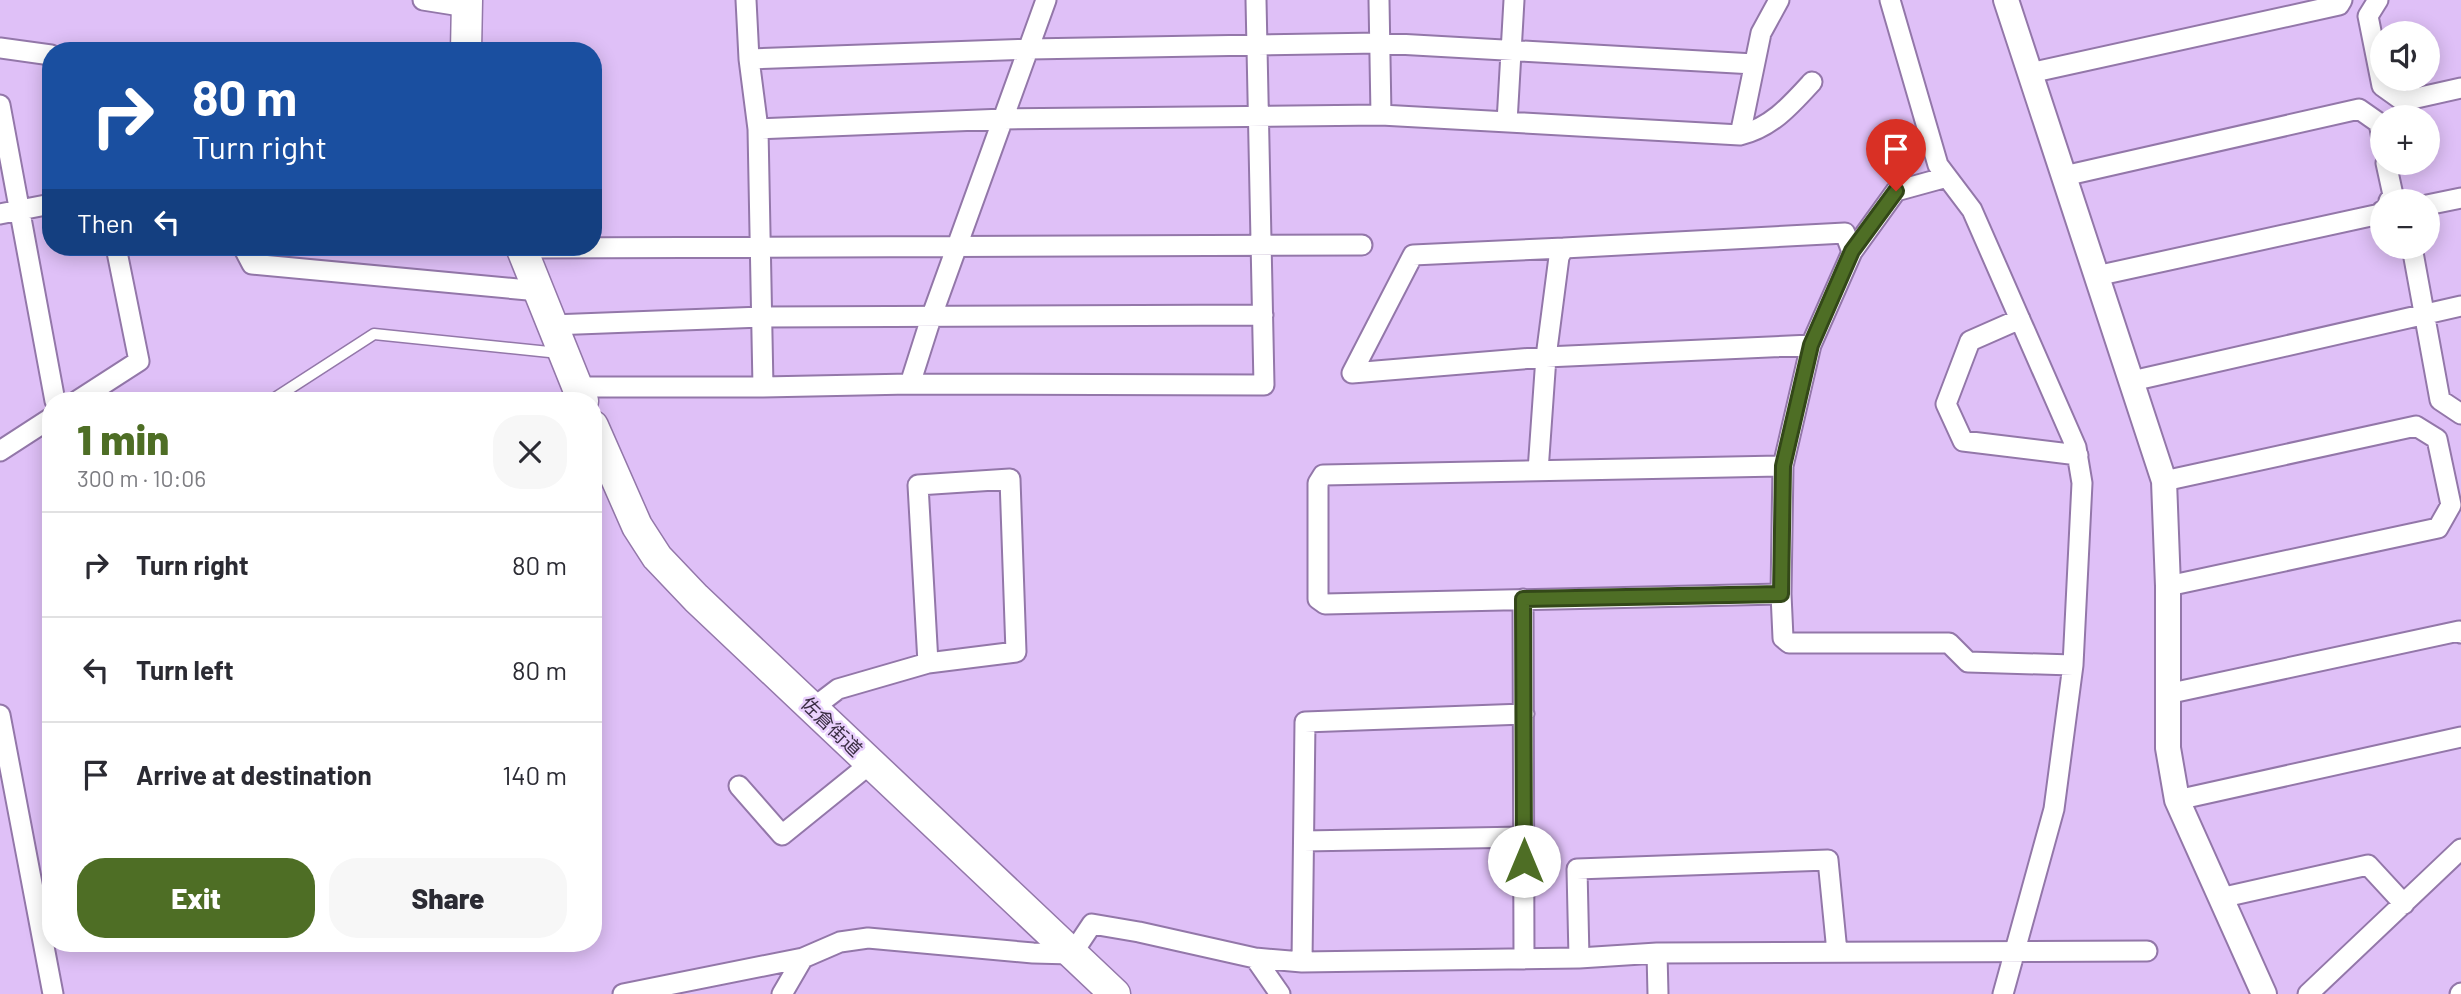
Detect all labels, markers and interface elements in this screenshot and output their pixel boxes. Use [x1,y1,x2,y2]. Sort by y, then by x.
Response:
map controls [2370,21,2440,259]
button: sound [2370,21,2440,91]
text: 80 m [192,67,297,126]
icon: right [77,70,168,161]
button: + [2370,105,2440,175]
pin [1866,119,1926,191]
text: Turn right [192,127,327,165]
icon: arrive [1877,130,1915,168]
button: − [2370,189,2440,259]
icon: left [148,203,186,241]
text: Then [77,207,134,238]
text: 1 min [77,413,169,463]
button: close [493,415,567,489]
text: 300 m · 10:06 [77,464,206,492]
icon: right [77,546,115,584]
text: Turn right [136,549,249,580]
text: 80 m [512,549,567,580]
icon: left [77,651,115,689]
text: Turn left [136,654,234,685]
text: 80 m [512,654,567,685]
street label: 佐倉街道 [797,691,867,761]
icon: arrive [77,756,115,794]
text: Arrive at destination [136,759,372,790]
text: 140 m [502,759,567,790]
position arrow [1487,824,1561,898]
button: Exit [77,858,315,938]
button: Share [329,858,567,938]

